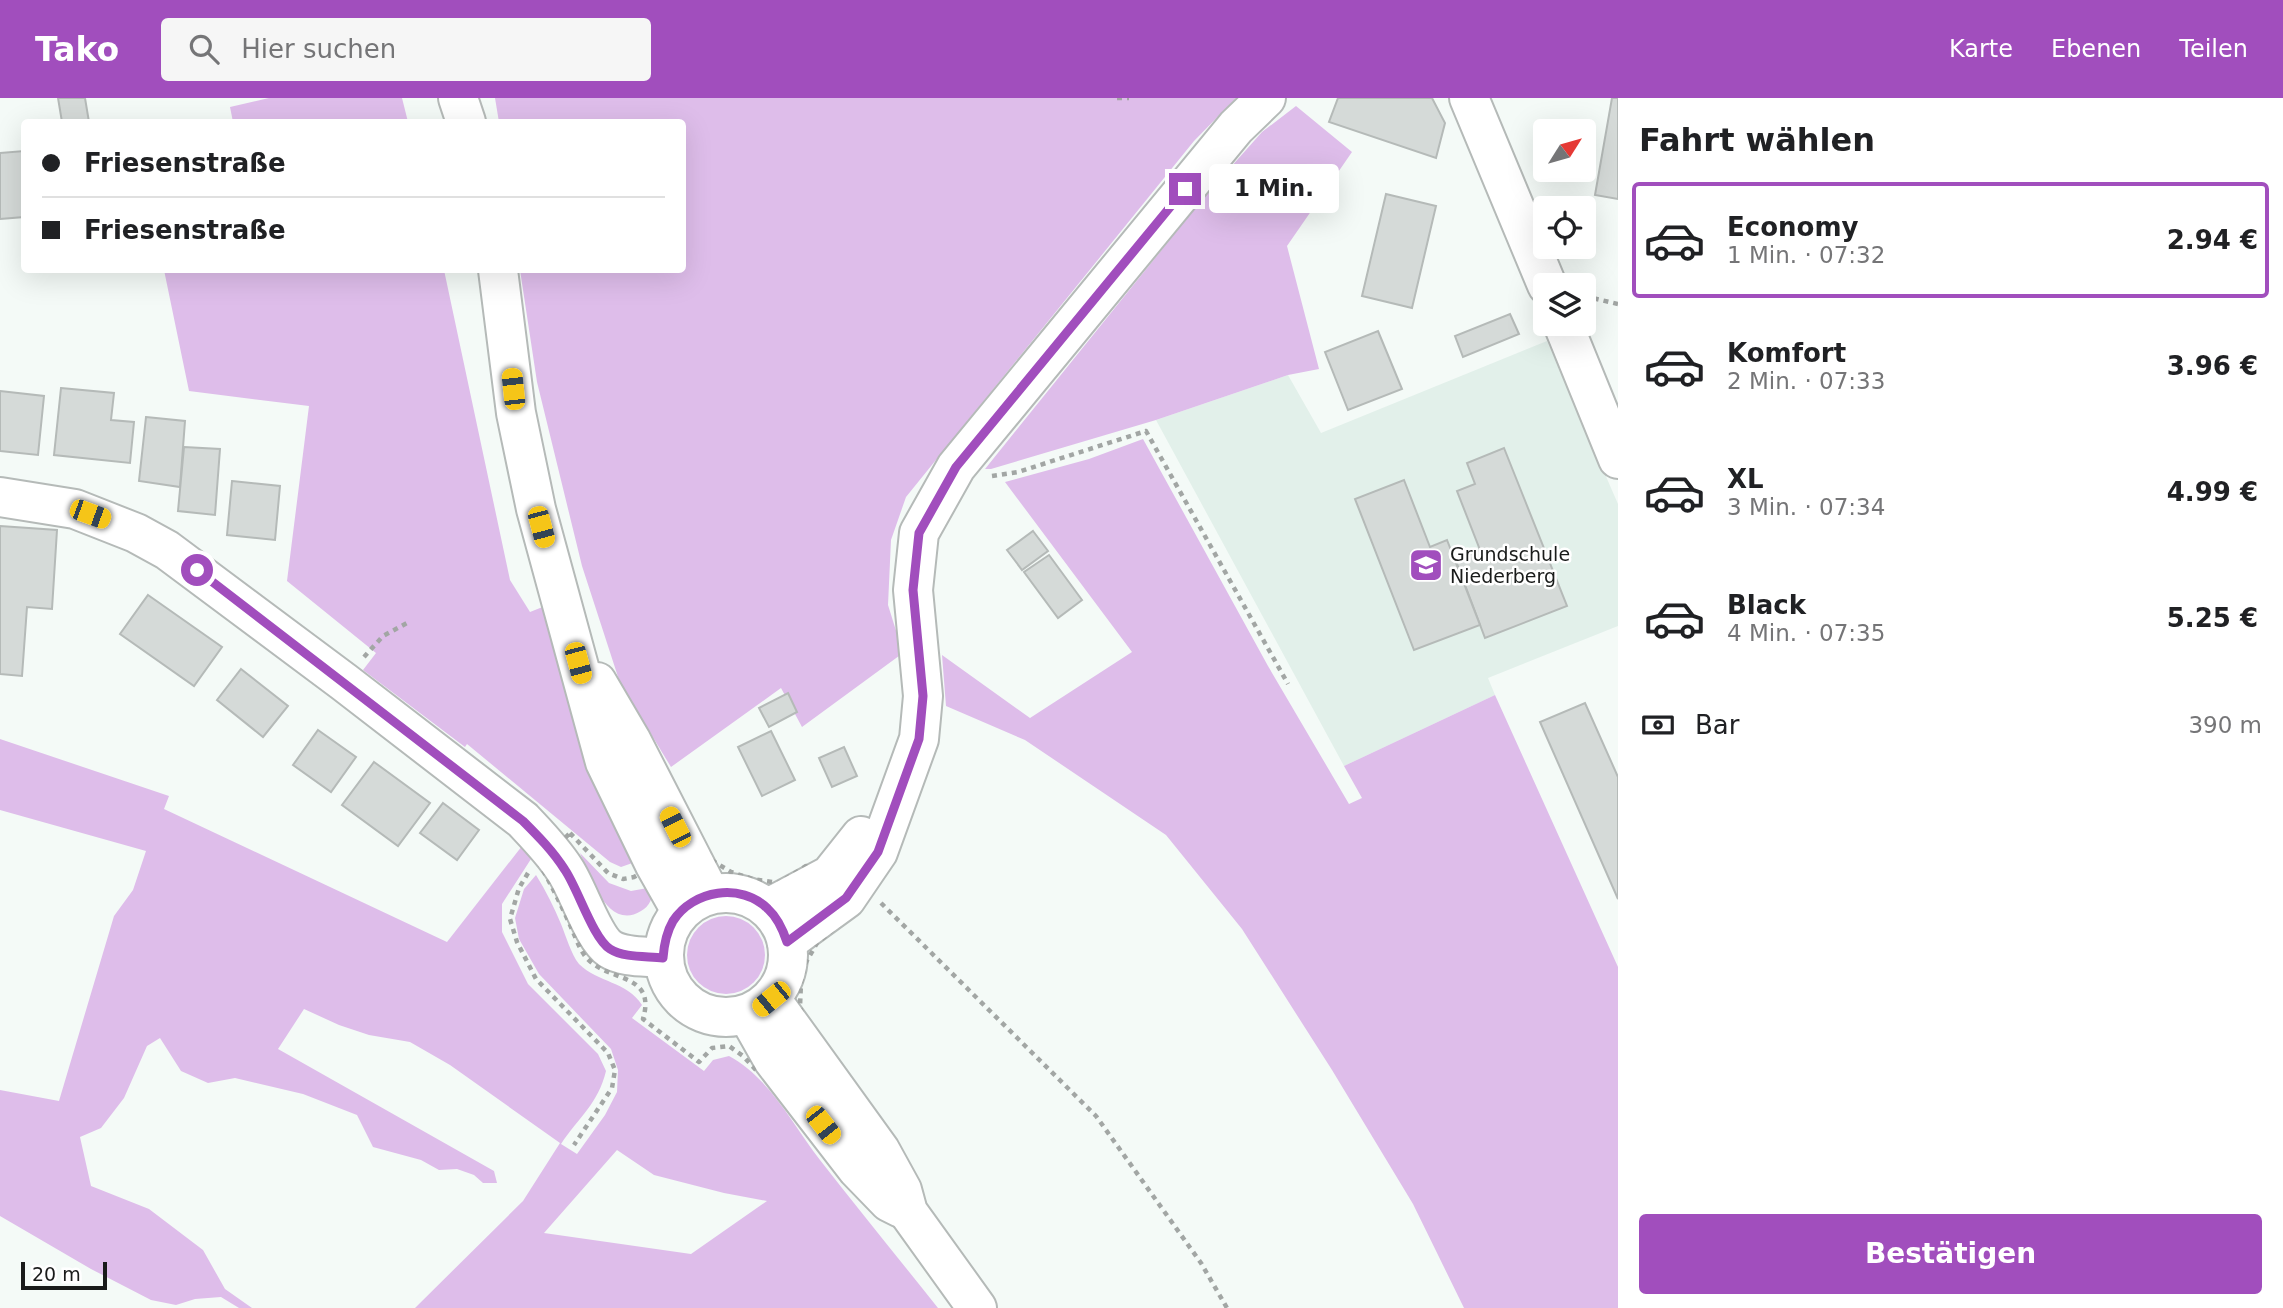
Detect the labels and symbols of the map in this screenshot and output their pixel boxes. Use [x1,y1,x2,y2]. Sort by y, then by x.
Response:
north arrow [1533,119,1596,182]
callout: 1 Min. [1210,164,1339,214]
route end [1169,173,1201,205]
car [501,367,526,411]
car [67,497,114,531]
car [526,504,557,550]
place label: Grundschule Niederberg [1450,543,1570,587]
school or university icon: Grundschule Niederberg [1407,546,1445,584]
route start [181,554,213,586]
car [563,640,594,686]
car [657,804,694,850]
car [749,978,794,1020]
car [802,1102,845,1148]
scale bar [21,1259,107,1291]

